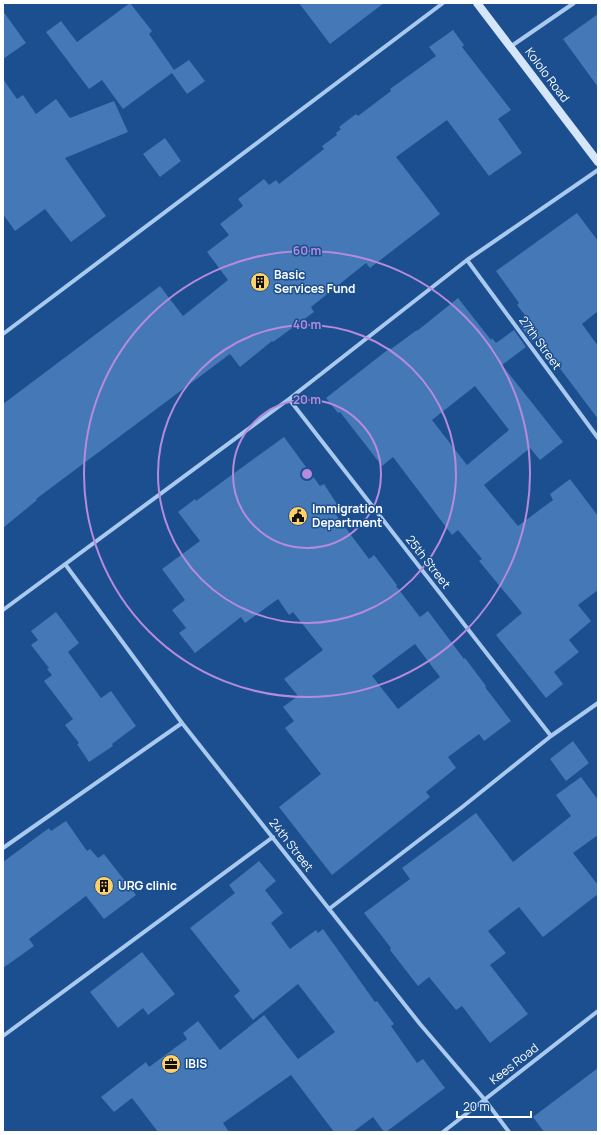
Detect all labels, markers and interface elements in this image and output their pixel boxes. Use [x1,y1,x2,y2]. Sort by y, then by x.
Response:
street label: Kololo Road [521,44,574,106]
text: 60 m [293,242,321,259]
place label: Basic Services Fund [274,266,355,297]
building icon: Basic Services Fund [249,271,271,293]
street label: 27th Street [515,312,566,373]
text: 40 m [293,316,321,333]
text: 20 m [293,391,321,408]
centre of rings [300,467,314,481]
place label: Immigration Department [312,500,383,531]
public building icon: Immigration Department [287,505,309,527]
street label: 25th Street [402,531,455,592]
street label: 24th Street [265,815,318,875]
building icon: URG clinic [93,875,115,897]
place label: URG clinic [118,877,177,894]
street label: Kees Road [486,1039,542,1088]
office icon: IBIS [160,1053,182,1075]
place label: IBIS [185,1055,207,1072]
scale bar [457,1093,531,1119]
text: 20 m [463,1098,490,1115]

